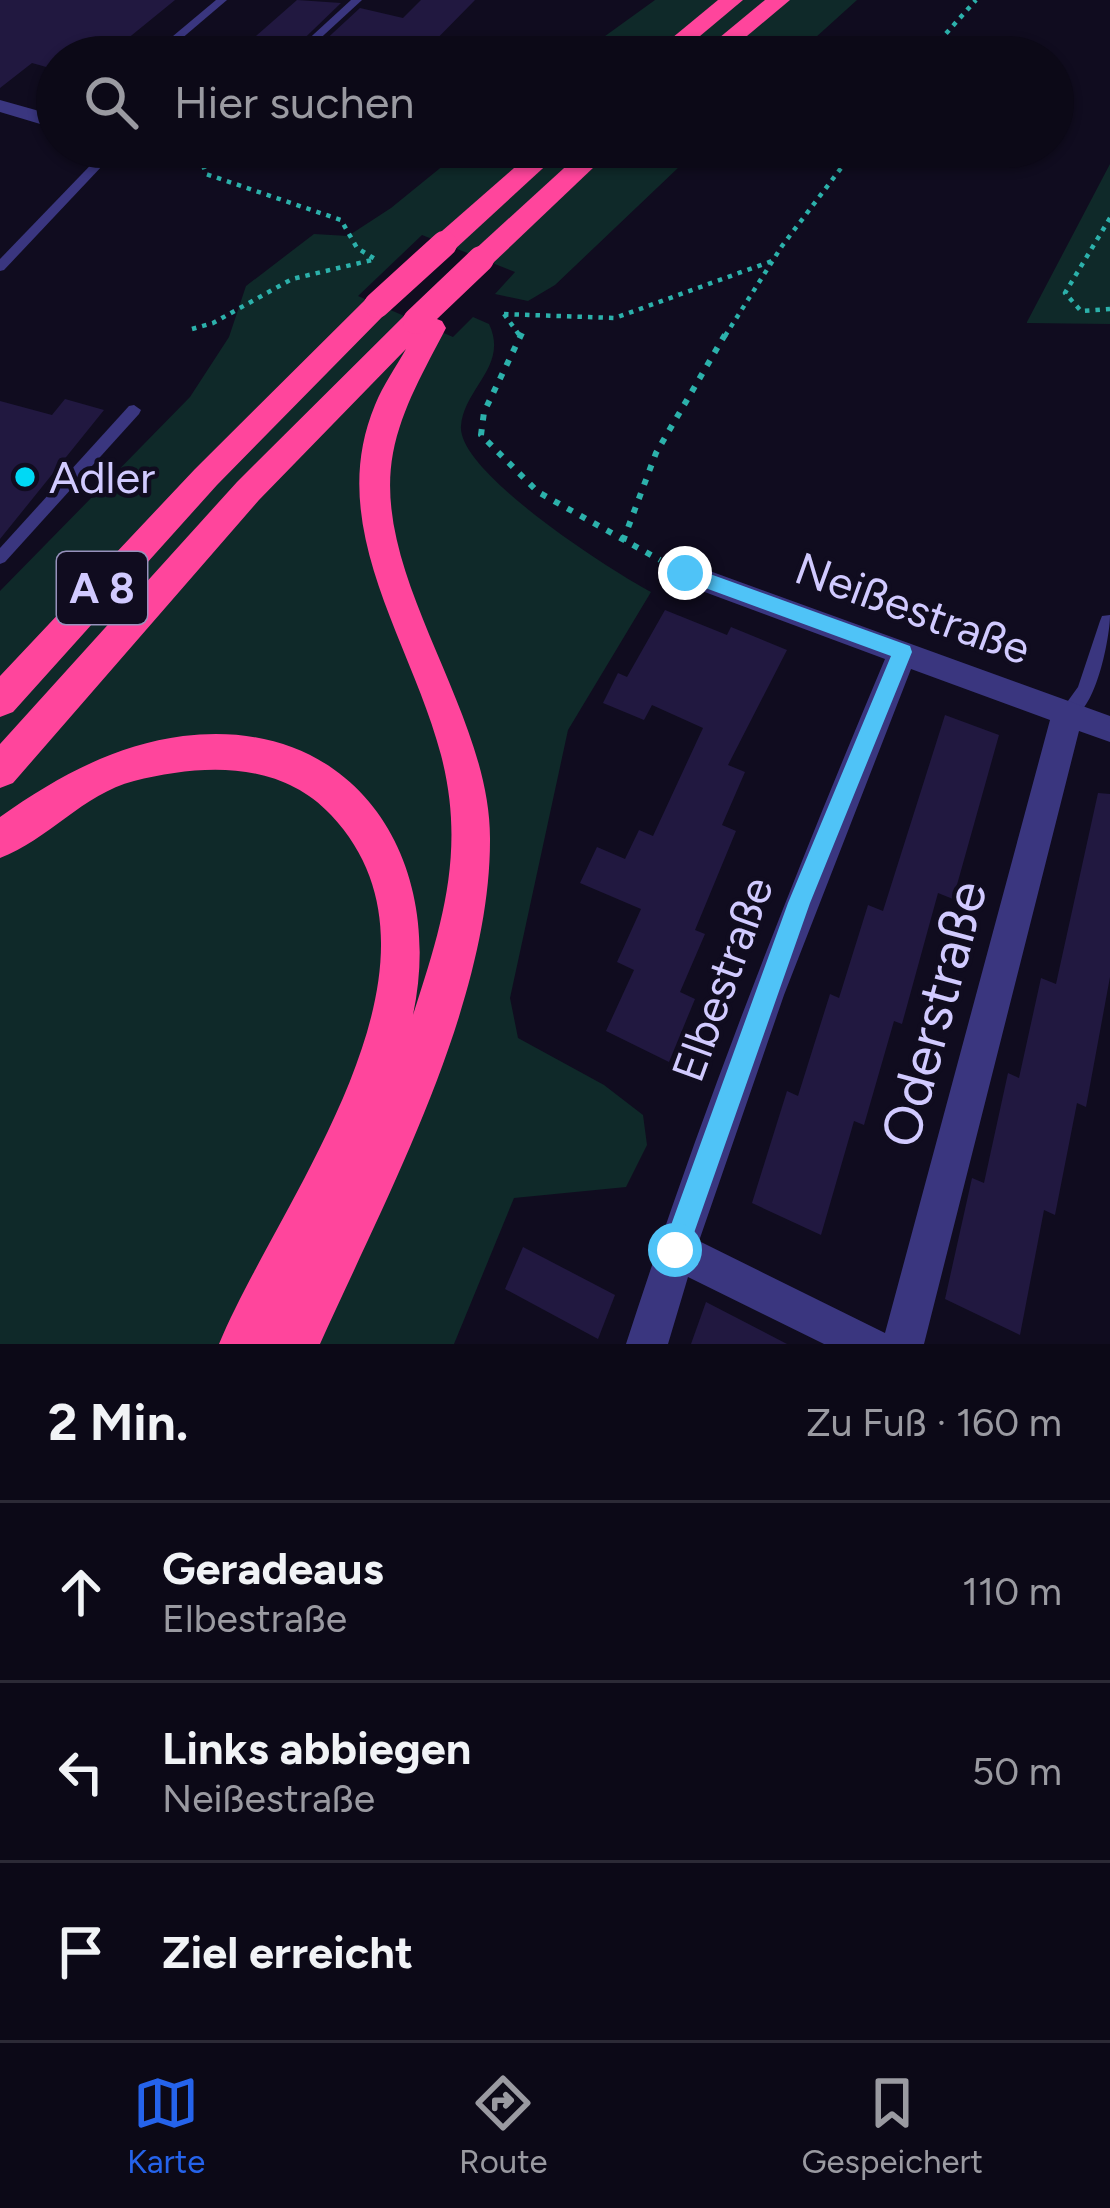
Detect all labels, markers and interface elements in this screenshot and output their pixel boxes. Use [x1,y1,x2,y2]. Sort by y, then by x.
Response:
search box [36,36,1074,168]
icon: search [78,69,144,135]
text: Hier suchen [174,75,414,129]
place label: Adler [49,450,155,504]
marker: Adler [12,464,38,490]
street label: Neißestraße [788,541,1038,675]
route end [658,546,712,600]
road number: A 8 [57,552,147,624]
street label: Elbestraße [660,869,784,1089]
street label: Oderstraße [867,874,1001,1154]
route start [648,1223,702,1277]
text: 2 Min. [48,1392,188,1453]
text: Zu Fuß · 160 m [806,1399,1062,1446]
text: Geradeaus [162,1541,384,1595]
icon: ahead [48,1559,114,1625]
text: 110 m [962,1568,1062,1615]
text: Elbestraße [162,1595,347,1642]
text: Links abbiegen [162,1721,471,1775]
icon: left [48,1739,114,1805]
text: 50 m [972,1748,1062,1795]
text: Neißestraße [162,1775,375,1822]
icon: arrive [48,1919,114,1985]
text: Ziel erreicht [162,1925,413,1979]
tab: Karte [127,2070,205,2181]
tab: Route [459,2070,548,2181]
tab: Gespeichert [801,2070,983,2181]

